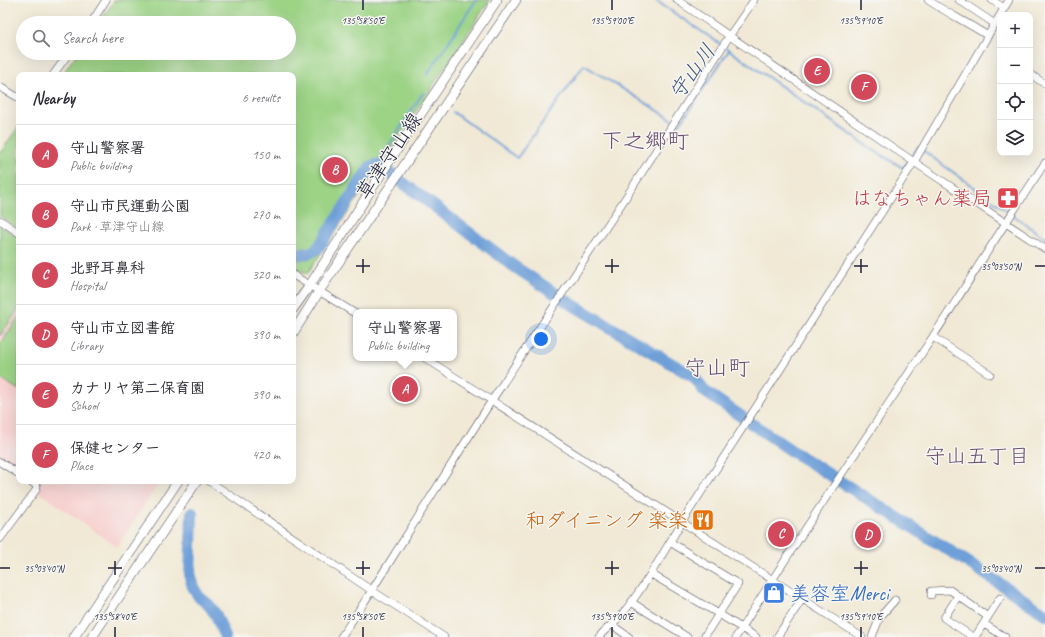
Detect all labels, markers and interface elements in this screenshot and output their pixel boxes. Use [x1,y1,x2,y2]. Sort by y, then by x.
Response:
map controls [997,12,1033,156]
button: + [997,12,1033,48]
text: 135°58'50"E [341,14,386,27]
text: 135°59'00"E [590,14,635,27]
text: 135°59'10"E [839,14,884,27]
search box [16,16,296,60]
icon: search [30,27,52,49]
text: Search here [62,29,123,48]
water label: 守山川 [663,39,721,105]
button: − [997,48,1033,84]
pin: E [804,56,830,86]
pin: F [851,72,877,102]
button: locate [997,84,1033,120]
text: Nearby [32,88,75,109]
text: 6 results [242,90,280,106]
street label: 草津守山線 [351,108,427,204]
button: layers [997,120,1033,156]
district label: 下之郷町 [601,127,689,155]
text: 守山警察署 [70,139,145,158]
text: A [42,147,48,163]
text: 150 m [252,147,280,163]
pin: B [322,155,348,185]
text: Public building [70,158,132,174]
pharmacy icon: はなちゃん薬局 [995,185,1021,211]
place label: はなちゃん薬局 [852,186,992,211]
text: 守山市民運動公園 [70,197,190,216]
text: B [42,207,48,223]
text: 270 m [252,207,280,223]
text: Park · 草津守山線 [70,219,164,235]
text: 北野耳鼻科 [70,259,145,278]
text: 35°03'50"N [981,260,1023,273]
text: C [42,267,48,283]
text: 320 m [252,267,280,283]
text: Hospital [70,278,106,294]
popup [353,309,457,361]
text: 守山市立図書館 [70,319,175,338]
text: 守山警察署 [367,319,443,338]
text: D [41,327,49,343]
text: 390 m [252,327,280,343]
your location [531,329,551,349]
text: Library [70,338,103,354]
text: Public building [367,338,429,354]
district label: 守山町 [684,354,750,382]
pin: A [392,374,418,404]
text: カナリヤ第二保育園 [70,379,205,398]
text: E [42,387,48,403]
text: 390 m [252,387,280,403]
text: School [70,398,98,414]
text: 保健センター [70,439,160,458]
district label: 守山五丁目 [925,443,1030,469]
text: F [42,447,48,463]
text: 420 m [252,447,280,463]
text: Place [70,458,93,474]
restaurant icon: 和ダイニング 楽楽 [690,507,716,533]
place label: 和ダイニング 楽楽 [525,508,688,533]
pin: C [768,519,794,549]
pin: D [855,520,881,550]
text: 35°03'40"N [24,562,66,575]
text: 35°03'40"N [981,562,1023,575]
shop icon: 美容室Merci [761,580,787,606]
place label: 美容室Merci [790,581,891,606]
text: 135°58'40"E [93,610,138,623]
text: 135°58'50"E [341,610,386,623]
text: 135°59'00"E [590,610,635,623]
text: 135°59'10"E [839,610,884,623]

